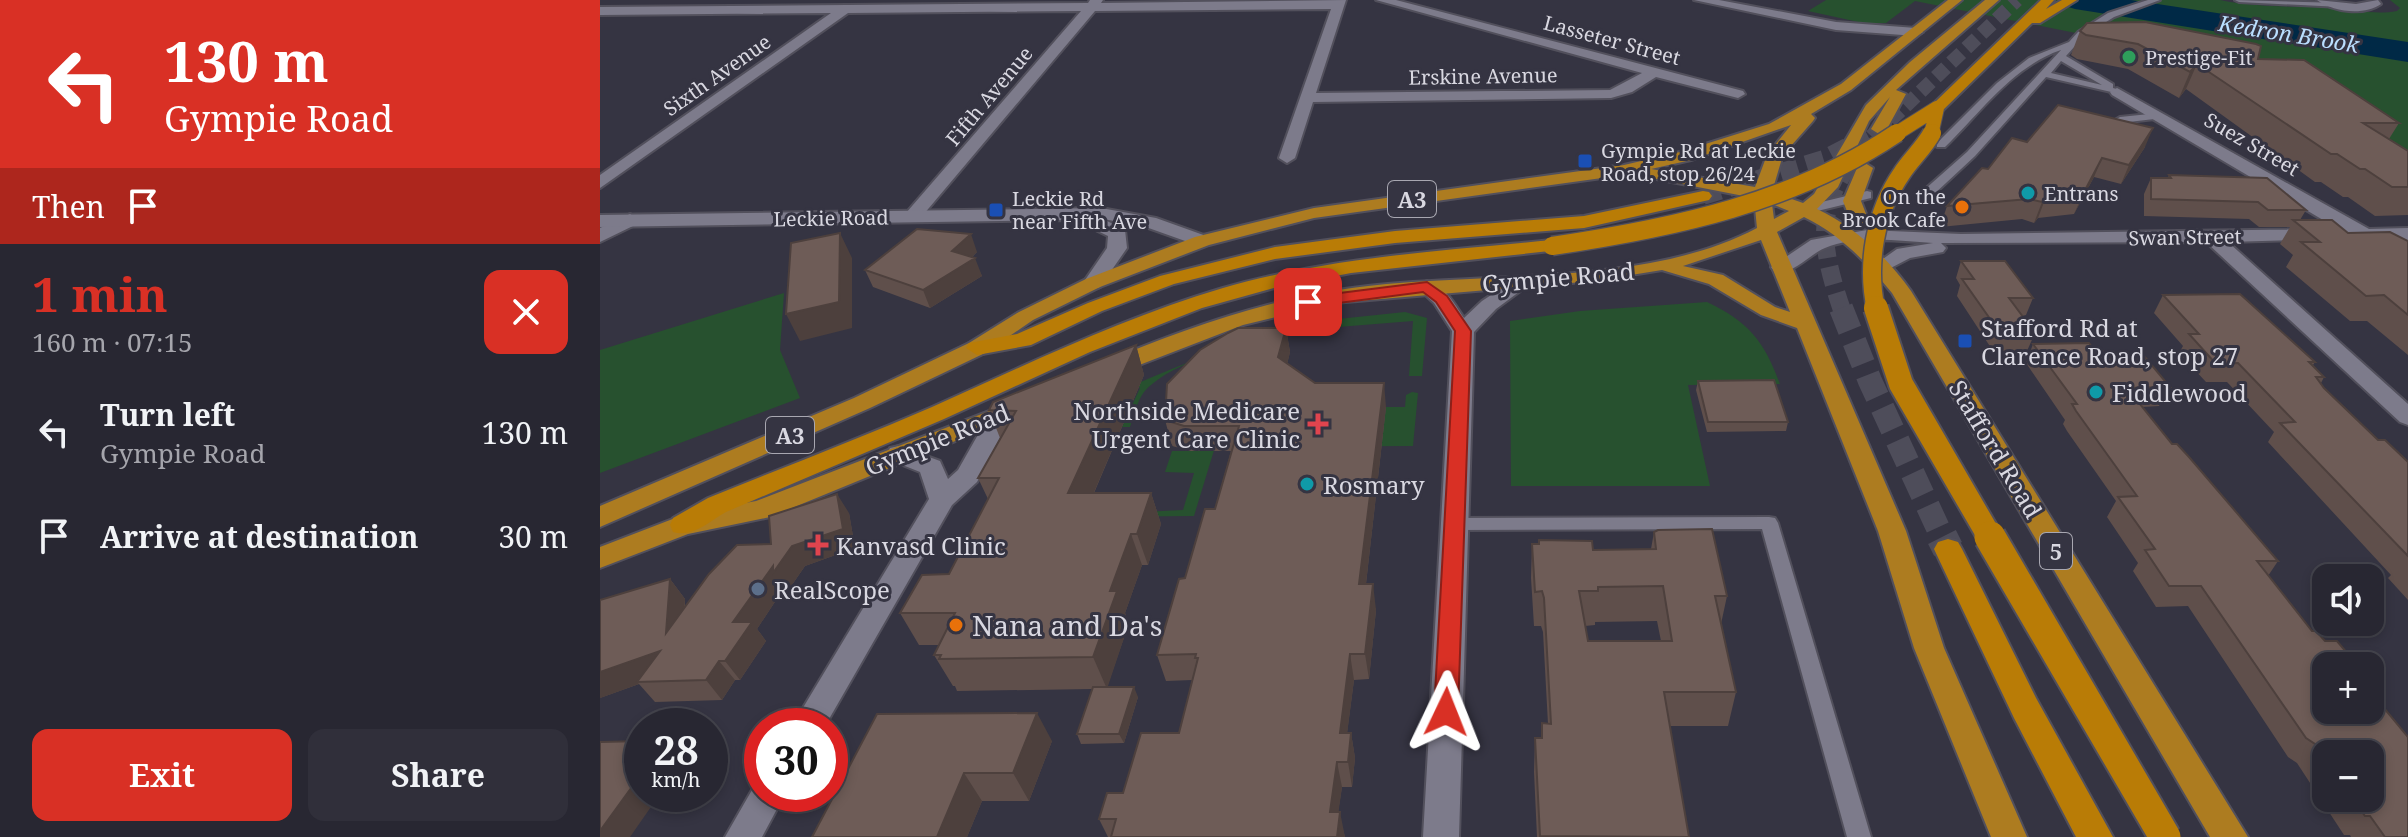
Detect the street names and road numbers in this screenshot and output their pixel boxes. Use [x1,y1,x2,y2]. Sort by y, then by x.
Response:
street label: Lasseter Street [1541,9,1683,71]
street label: Sixth Avenue [658,28,776,122]
street label: Fifth Avenue [939,41,1039,151]
street label: Erskine Avenue [1408,61,1558,91]
street label: Suez Street [2200,106,2304,182]
road number: A3 [1388,181,1436,217]
street label: Leckie Road [773,203,889,233]
street label: Swan Street [2128,223,2242,251]
street label: Gympie Road [1480,254,1636,300]
street label: Stafford Road [1942,374,2050,525]
street label: Gympie Road [860,395,1014,483]
road number: A3 [766,417,814,453]
road number: 5 [2040,533,2072,569]

